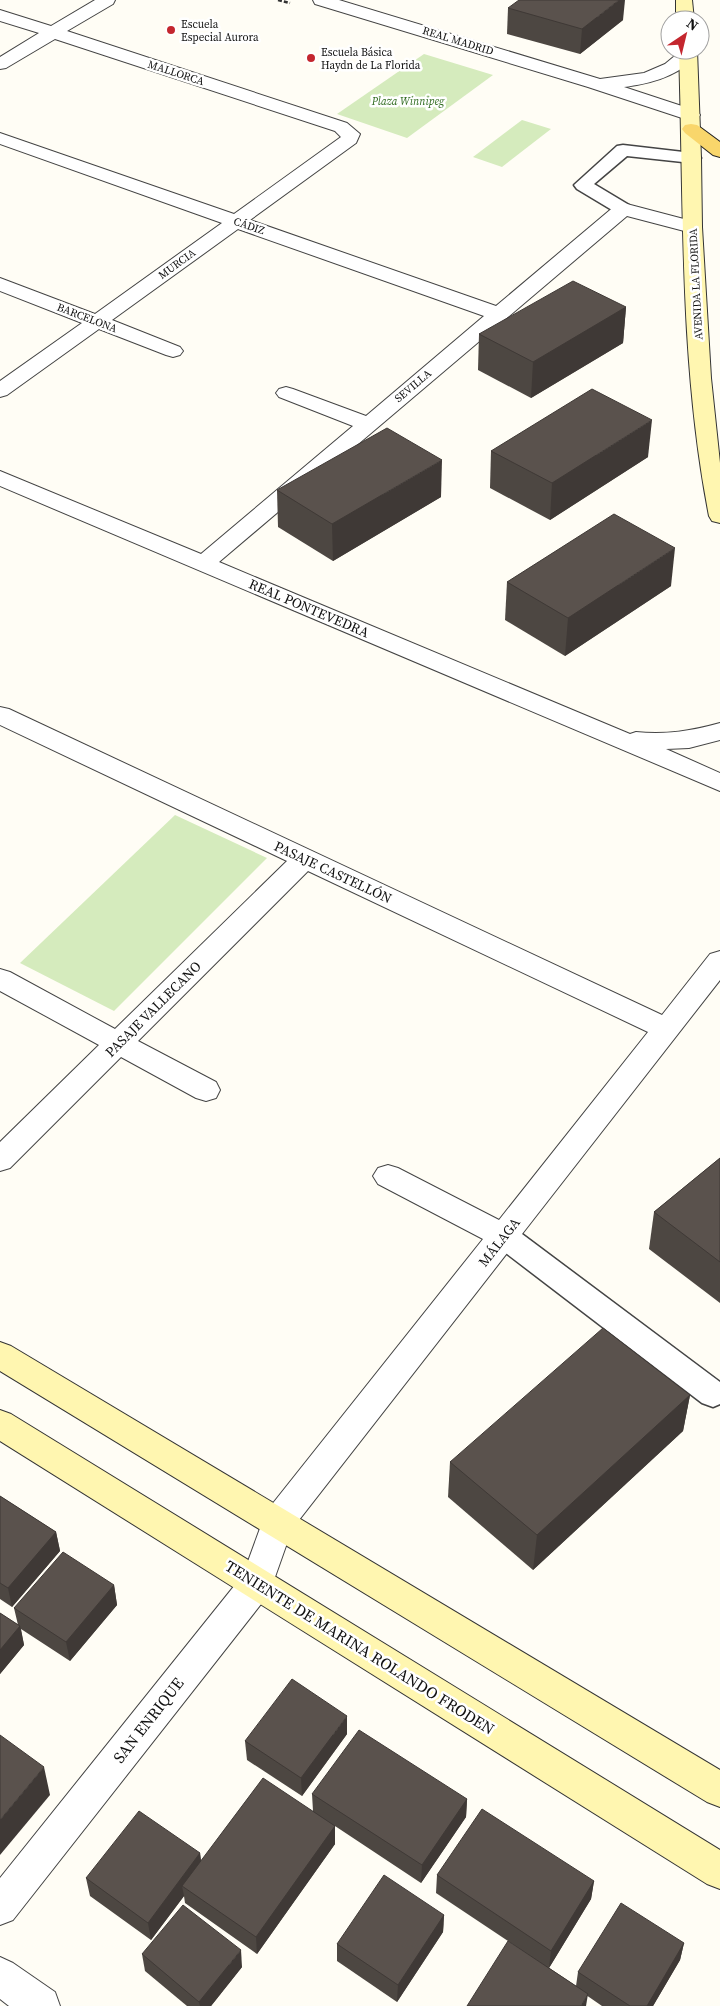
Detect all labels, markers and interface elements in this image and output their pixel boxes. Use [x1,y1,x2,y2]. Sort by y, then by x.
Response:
north arrow [660,10,710,60]
text: N [683,13,702,35]
place label: Escuela Especial Aurora [181,17,259,45]
street label: REAL MADRID [421,23,496,59]
marker: Escuela Especial Aurora [165,24,177,36]
place label: Escuela Básica Haydn de La Florida [321,45,421,73]
marker: Escuela Básica Haydn de La Florida [305,52,317,64]
street label: MALLORCA [146,57,207,89]
park label: Plaza Winnipeg [371,94,445,109]
street label: CÁDIZ [232,214,266,238]
street label: AVENIDA LA FLORIDA [686,227,706,340]
street label: MURCIA [155,245,199,283]
street label: BARCELONA [55,300,120,337]
street label: SEVILLA [391,366,435,406]
street label: REAL PONTEVEDRA [246,574,373,643]
street label: PASAJE CASTELLÓN [271,836,395,908]
street label: PASAJE VALLECANO [100,956,206,1062]
street label: MÁLAGA [473,1213,525,1271]
street label: TENIENTE DE MARINA ROLANDO FRODEN [221,1555,499,1740]
street label: SAN ENRIQUE [108,1672,189,1767]

